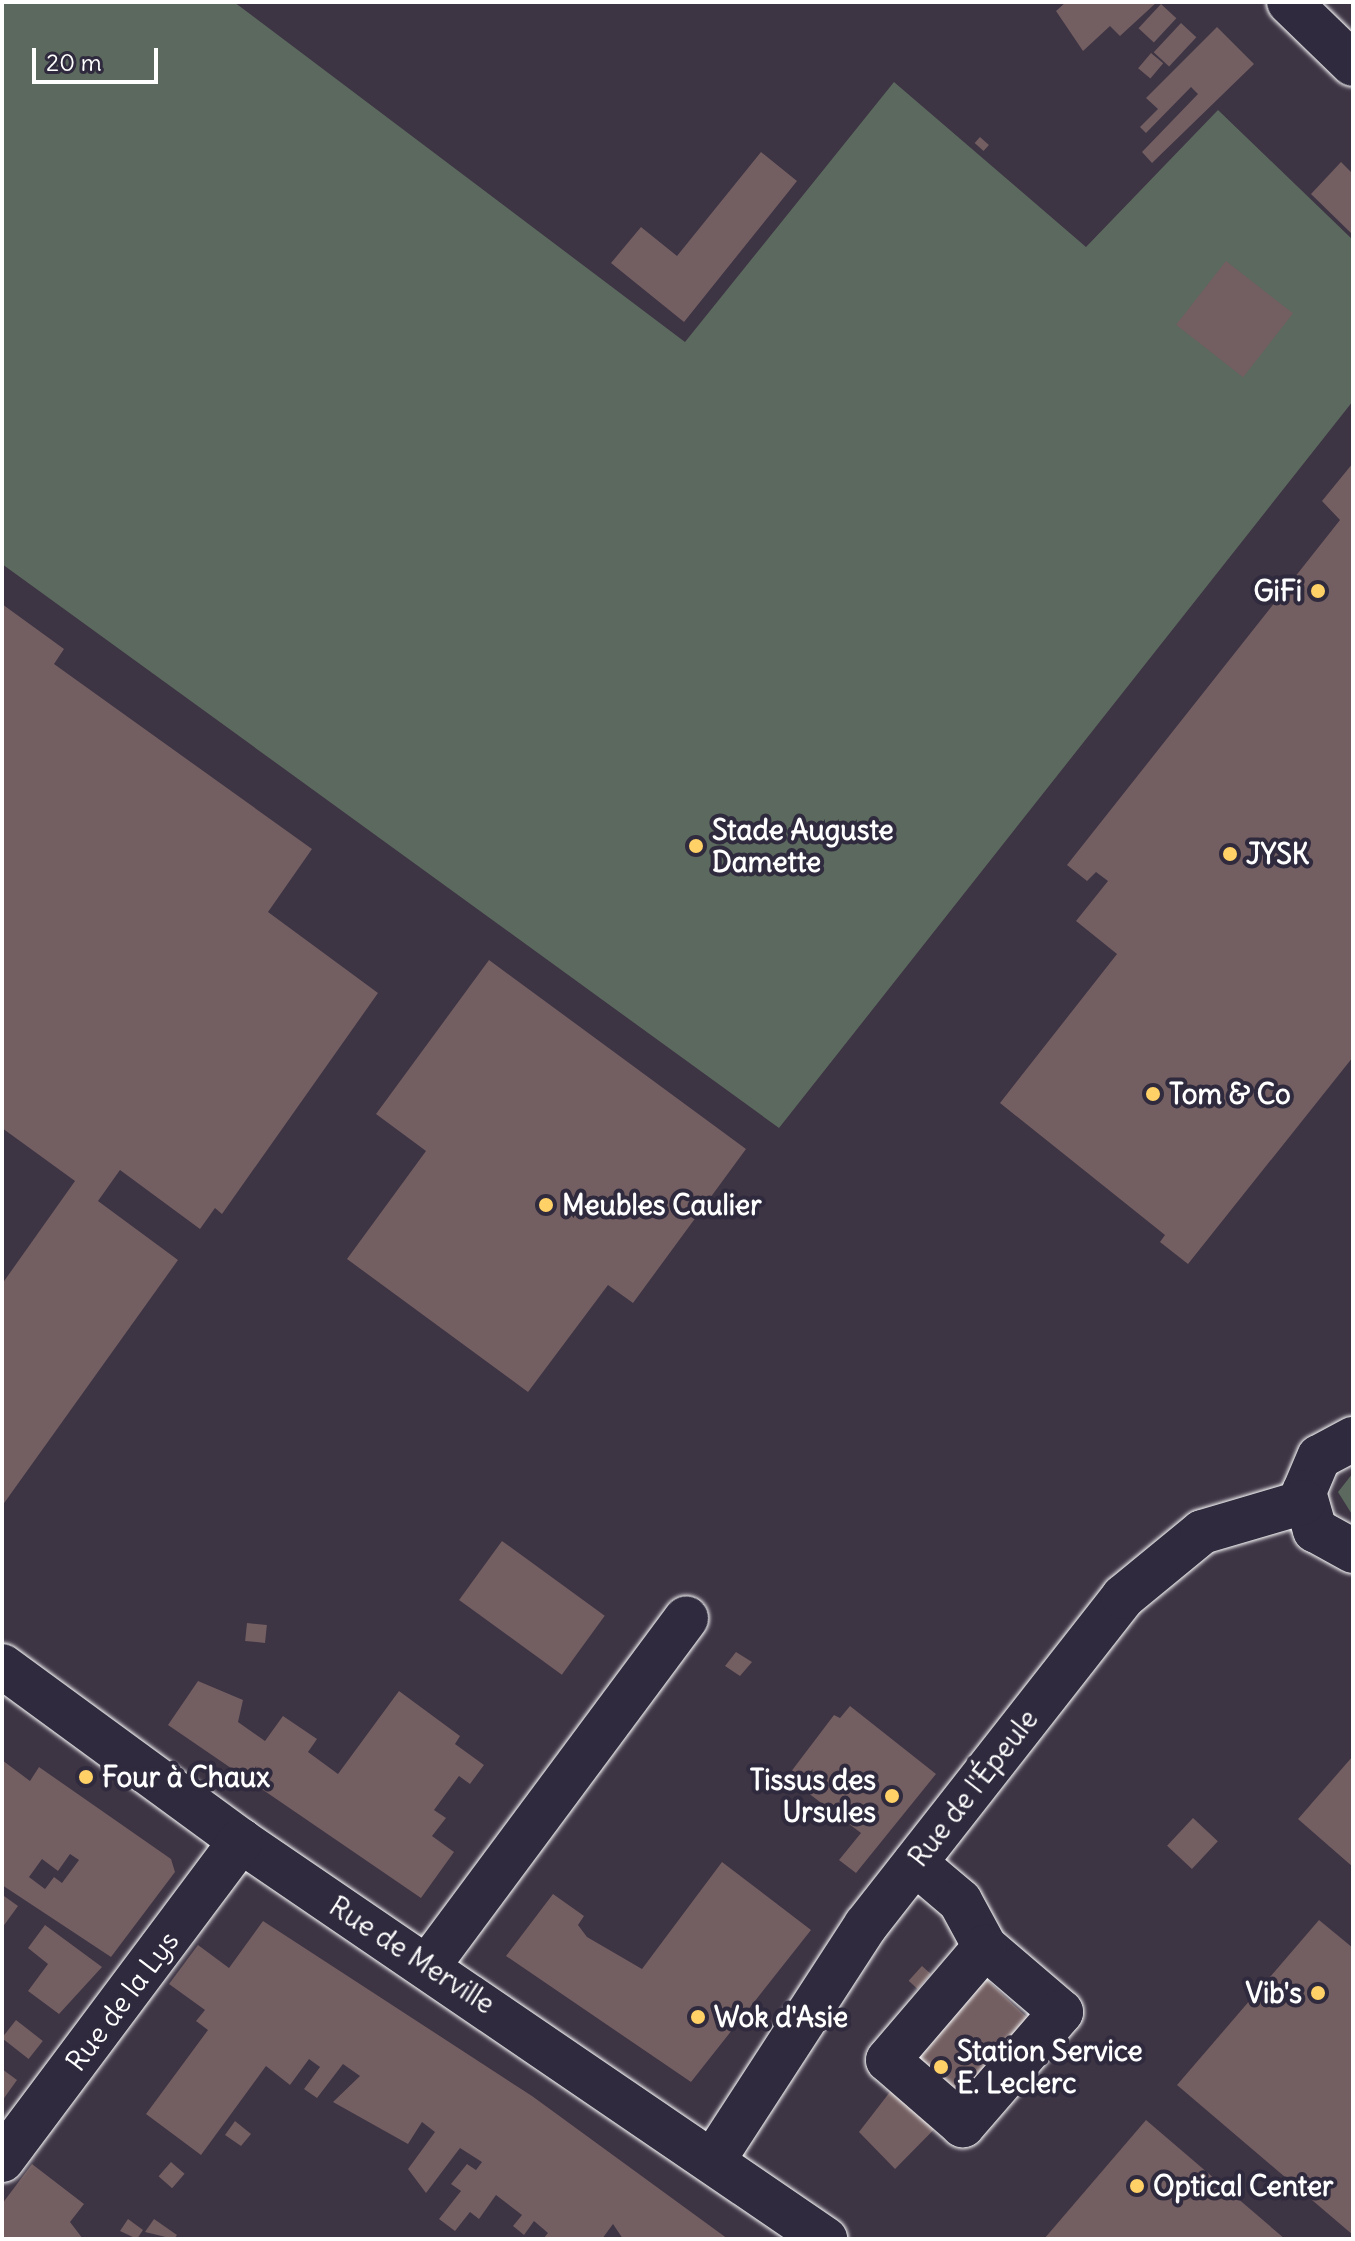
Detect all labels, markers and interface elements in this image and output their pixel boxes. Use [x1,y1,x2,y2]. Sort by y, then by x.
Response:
scale bar [36,32,162,82]
text: 20 m [46,47,102,77]
place label: GiFi [1253,574,1302,608]
marker: GiFi [1309,582,1327,600]
place label: Stade Auguste Damette [712,813,894,879]
marker: Stade Auguste Damette [687,837,705,855]
place label: JYSK [1246,837,1309,871]
marker: JYSK [1221,845,1239,863]
place label: Tom & Co [1169,1077,1291,1111]
marker: Tom & Co [1144,1085,1162,1103]
place label: Meubles Caulier [562,1188,762,1222]
marker: Meubles Caulier [537,1196,555,1214]
street label: Rue de l'Épeule [901,1703,1045,1873]
place label: Four à Chaux [102,1760,270,1794]
place label: Tissus des Ursules [750,1763,876,1829]
marker: Four à Chaux [77,1768,95,1786]
marker: Tissus des Ursules [883,1787,901,1805]
street label: Rue de Merville [323,1889,501,2021]
street label: Rue de la Lys [59,1925,185,2077]
place label: Vib's [1245,1976,1302,2010]
marker: Vib's [1309,1984,1327,2002]
place label: Wok d'Asie [714,2000,848,2034]
marker: Wok d'Asie [689,2008,707,2026]
place label: Station Service E. Leclerc [957,2034,1143,2100]
marker: Station Service E. Leclerc [932,2058,950,2076]
place label: Optical Center [1153,2169,1333,2203]
marker: Optical Center [1128,2177,1146,2195]

